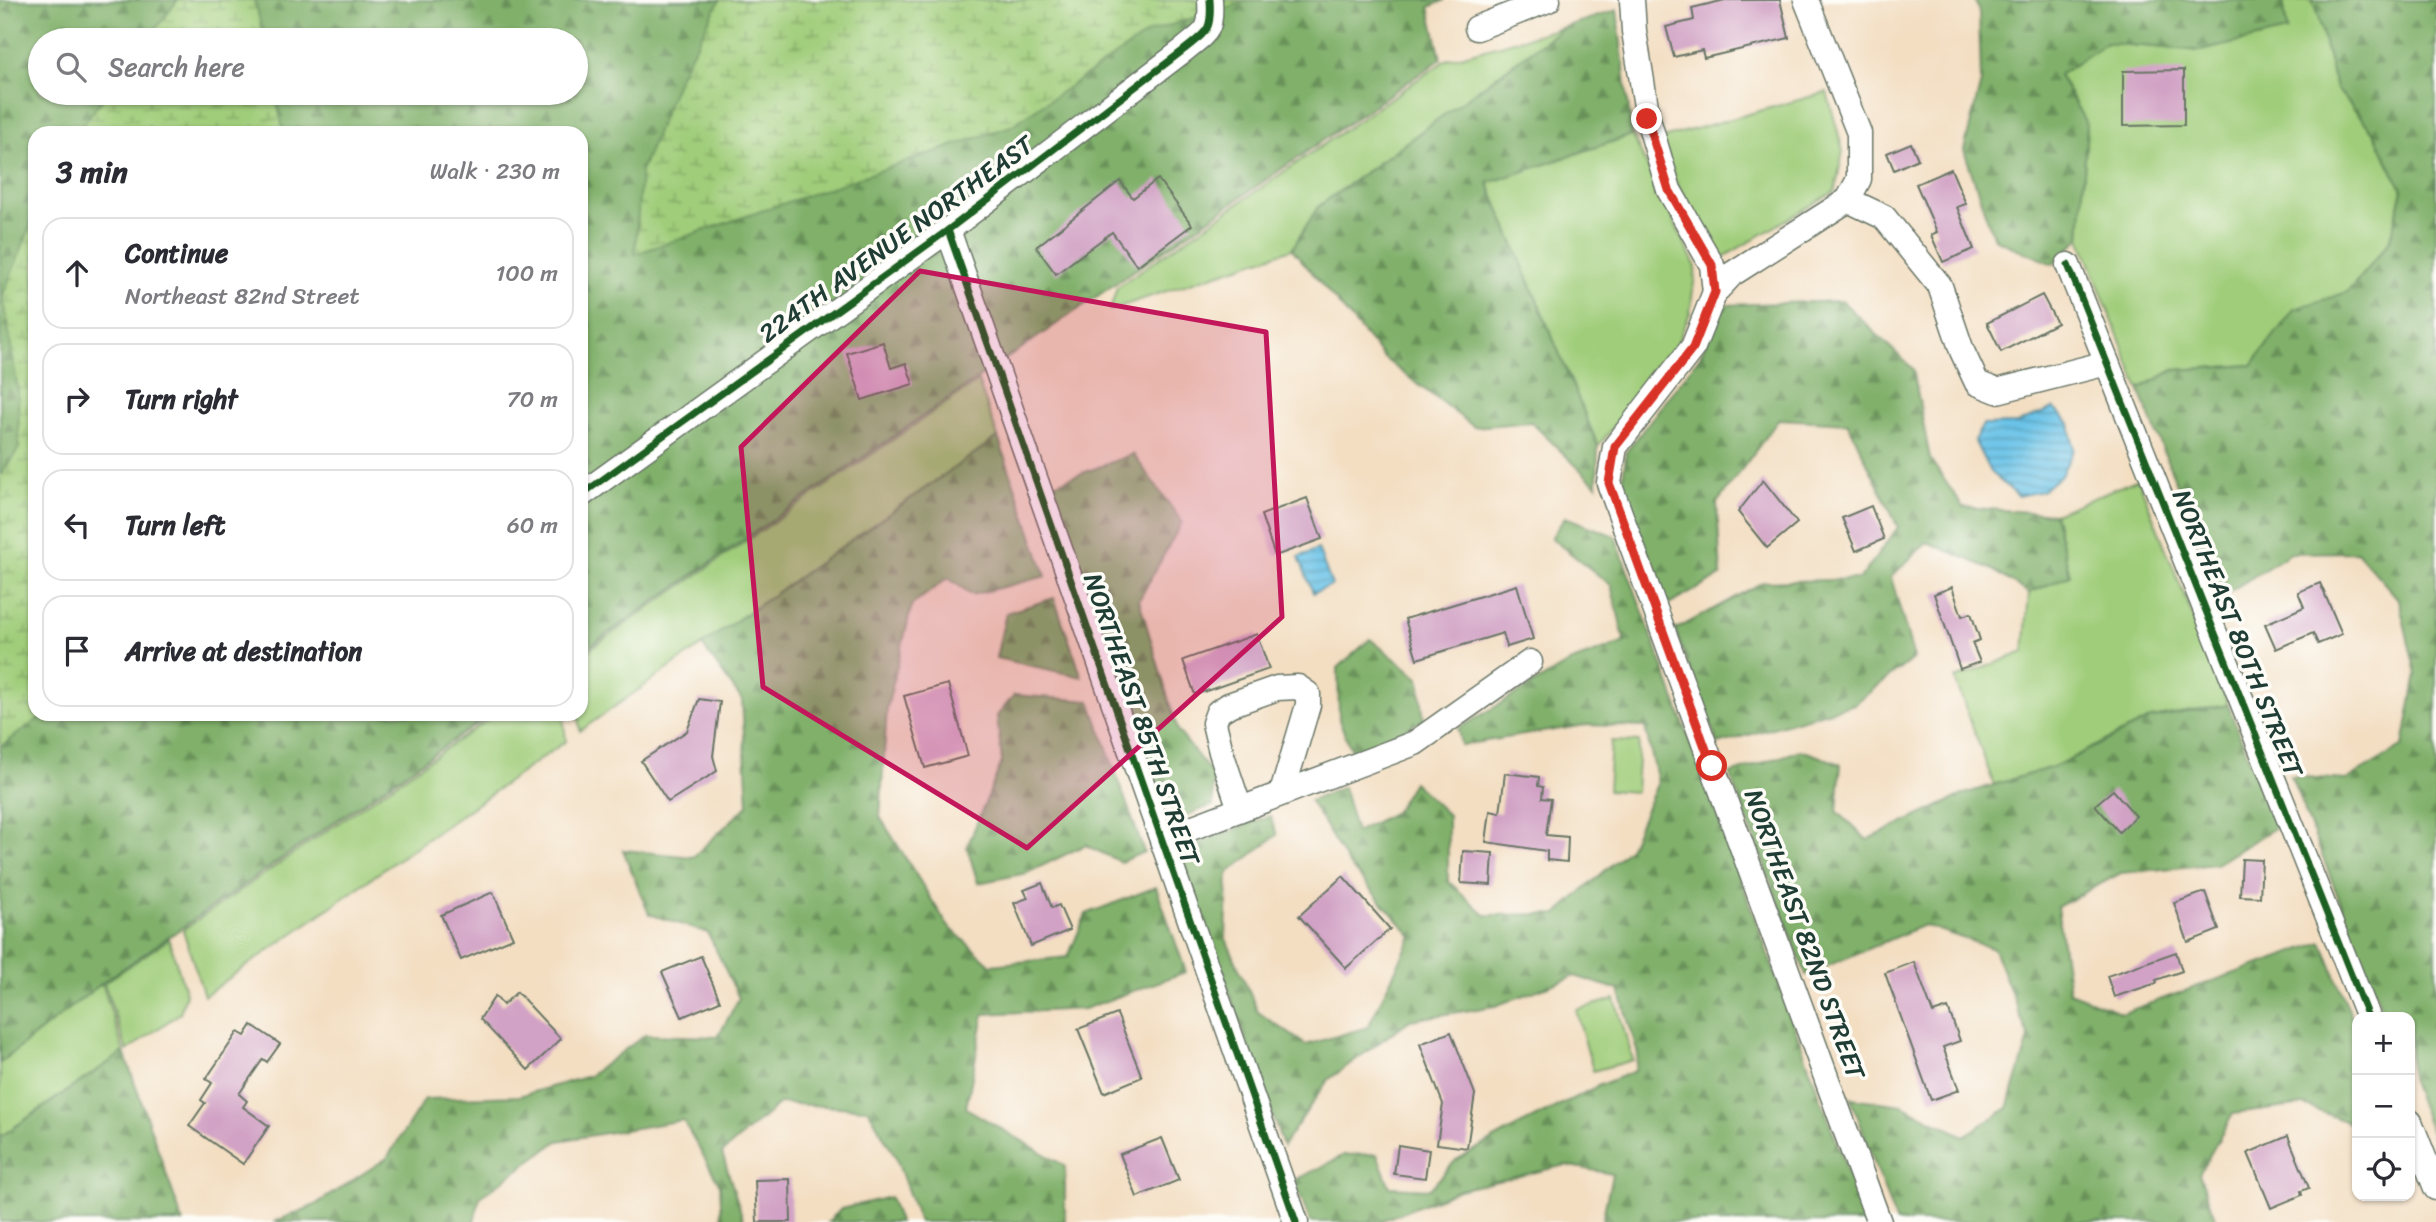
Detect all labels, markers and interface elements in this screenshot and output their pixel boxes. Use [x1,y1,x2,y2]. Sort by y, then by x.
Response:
search box [28,28,588,105]
text: Search here [108,44,245,90]
icon: search [52,48,90,86]
route end [1631,103,1662,134]
street label: 224TH AVENUE NORTHEAST [748,122,1045,355]
text: 3 min [56,145,128,199]
text: Walk · 230 m [430,151,560,192]
text: Continue [125,230,228,276]
text: 100 m [495,253,558,294]
icon: ahead [58,254,96,292]
text: Northeast 82nd Street [125,276,360,317]
text: Turn right [125,376,238,422]
text: 70 m [507,379,558,420]
icon: right [58,380,96,418]
street label: NORTHEAST 80TH STREET [2159,482,2318,786]
text: Turn left [125,502,225,548]
text: 60 m [507,505,558,546]
icon: left [58,506,96,544]
street label: NORTHEAST 85TH STREET [1070,567,1214,873]
text: Arrive at destination [125,628,362,674]
icon: arrive [58,632,96,670]
route start [1696,750,1727,781]
street label: NORTHEAST 82ND STREET [1731,782,1880,1088]
map controls [2352,1012,2415,1201]
button: + [2352,1012,2415,1075]
button: − [2352,1075,2415,1138]
button: locate [2352,1138,2415,1201]

